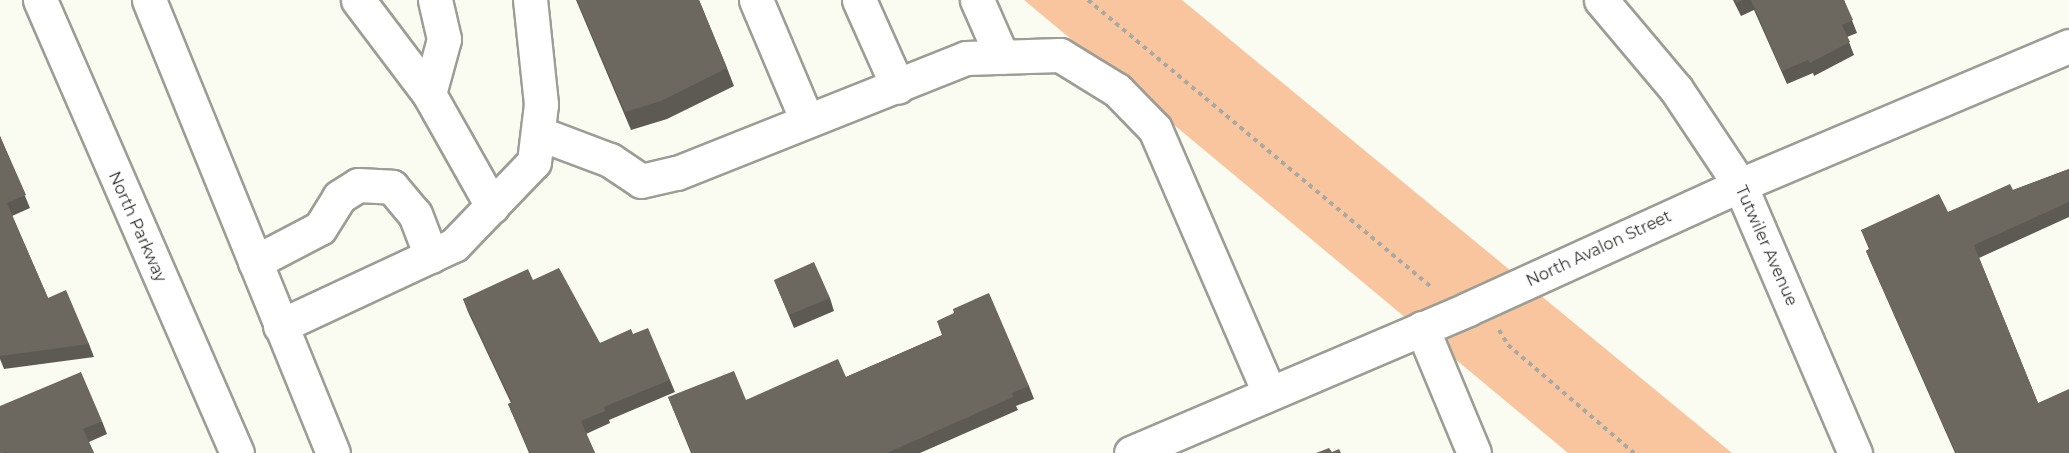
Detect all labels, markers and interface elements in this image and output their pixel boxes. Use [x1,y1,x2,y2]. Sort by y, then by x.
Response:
street label: North Parkway [104,169,170,285]
street label: Tutwiler Avenue [1731,183,1801,309]
street label: North Avalon Street [1523,207,1675,291]

